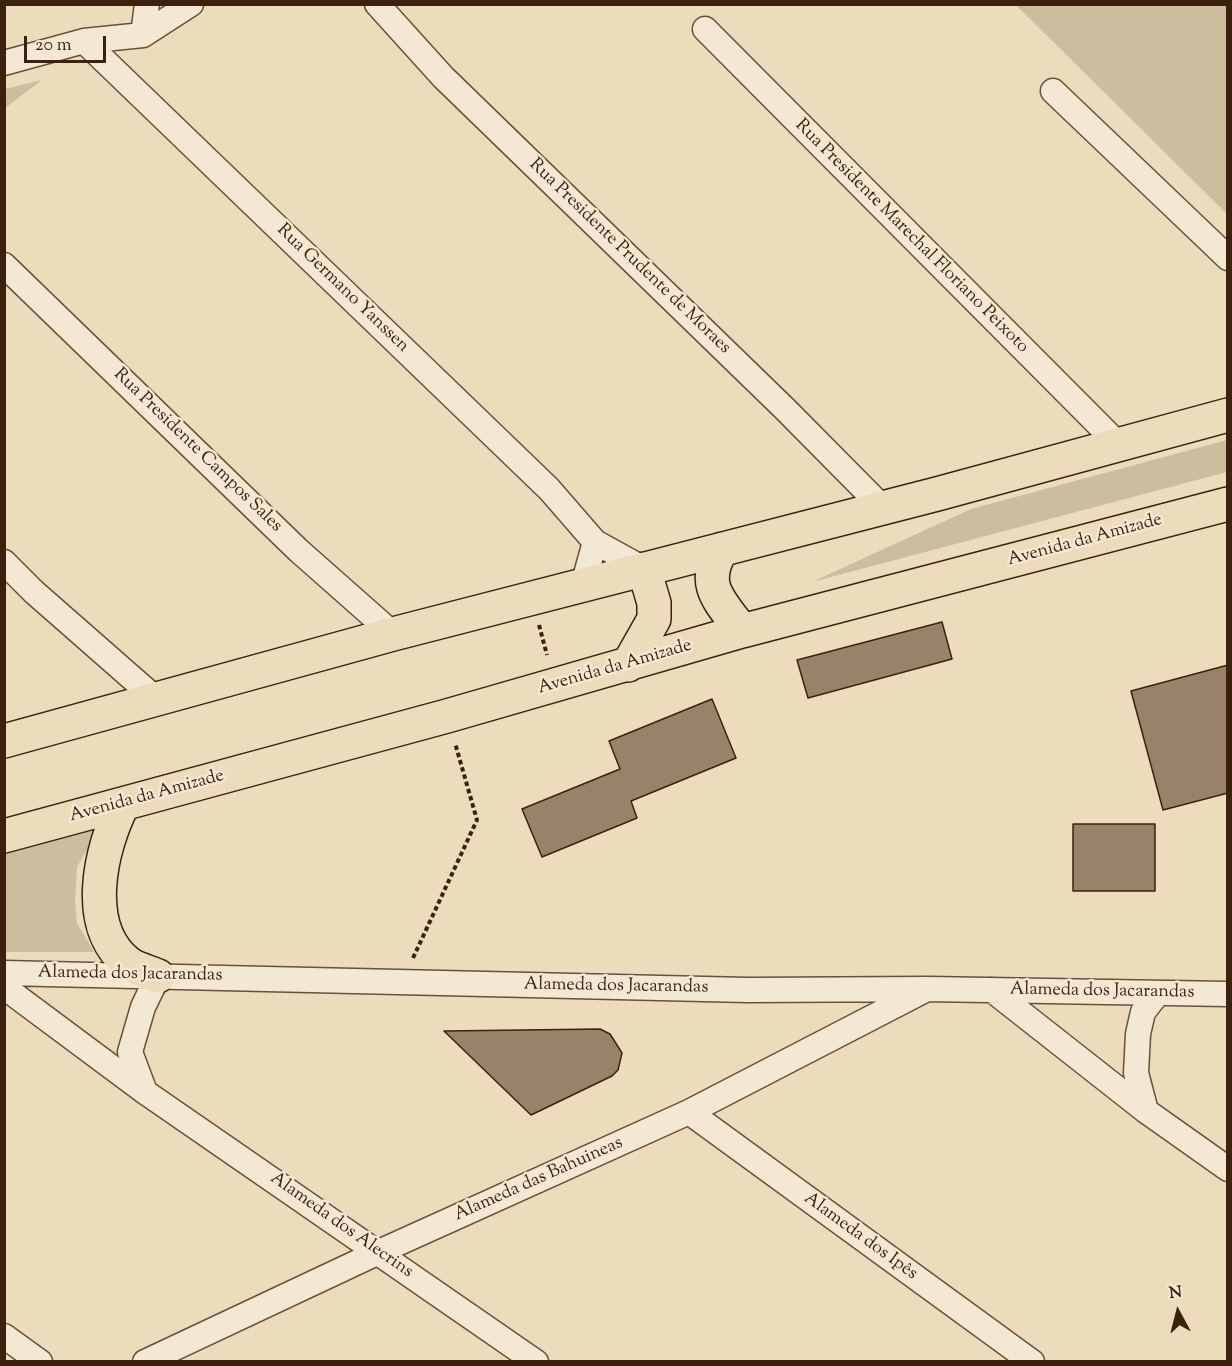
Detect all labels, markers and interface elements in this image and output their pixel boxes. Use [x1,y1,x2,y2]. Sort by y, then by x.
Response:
scale bar [27,24,110,62]
text: 20 m [35,33,72,59]
street label: Rua Presidente Marechal Floriano Peixoto [790,116,1032,358]
street label: Rua Presidente Prudente de Moraes [524,155,734,359]
street label: Rua Germano Yanssen [271,220,413,358]
street label: Rua Presidente Campos Sales [108,365,286,537]
street label: Avenida da Amizade [1005,510,1165,572]
street label: Avenida da Amizade [536,636,694,700]
street label: Avenida da Amizade [67,766,227,828]
street label: Alameda dos Jacarandas [38,963,222,987]
street label: Alameda dos Jacarandas [524,975,708,999]
street label: Alameda dos Jacarandas [1010,980,1194,1004]
street label: Alameda das Bahuineas [451,1133,627,1227]
street label: Alameda dos Alecrins [265,1169,417,1283]
street label: Alameda dos Ipês [799,1188,921,1286]
text: N [1168,1281,1183,1306]
north arrow [1148,1282,1208,1342]

